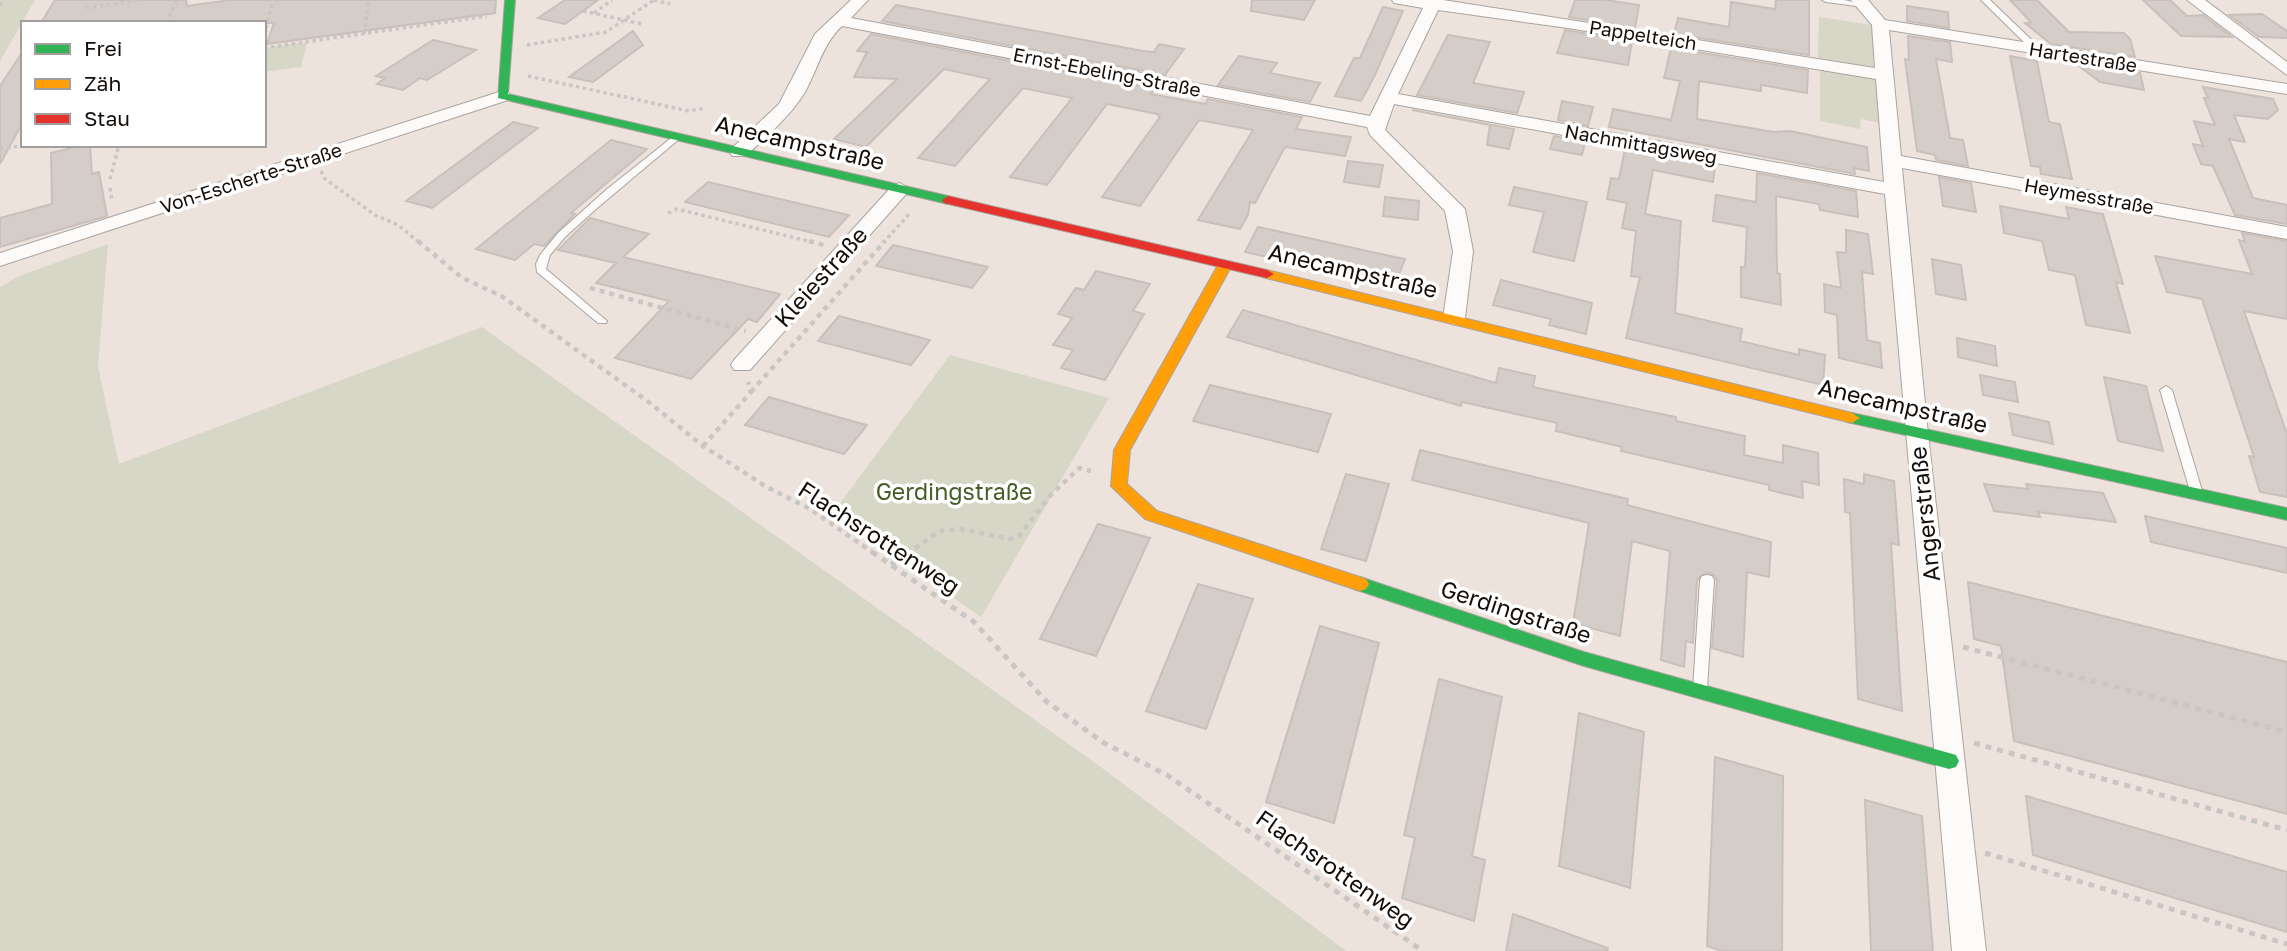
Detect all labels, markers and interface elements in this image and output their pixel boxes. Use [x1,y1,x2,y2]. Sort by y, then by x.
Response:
street label: Pappelteich [1588,15,1699,54]
legend [21,21,266,147]
text: Frei [84,35,122,61]
street label: Hartestraße [2027,37,2139,76]
street label: Ernst-Ebeling-Straße [1011,42,1203,101]
text: Zäh [84,70,121,96]
text: Stau [84,105,130,131]
street label: Anecampstraße [713,109,888,175]
street label: Nachmittagsweg [1563,119,1719,168]
street label: Von-Escherte-Straße [157,137,345,218]
street label: Heymesstraße [2022,173,2156,218]
street label: Kleiestraße [768,220,873,332]
street label: Anecampstraße [1266,237,1441,303]
street label: Anecampstraße [1816,372,1991,438]
street label: Angerstraße [1903,445,1945,583]
street label: Flachsrottenweg [794,475,965,600]
park label: Gerdingstraße [876,477,1032,505]
street label: Gerdingstraße [1437,574,1595,649]
street label: Flachsrottenweg [1251,803,1420,933]

